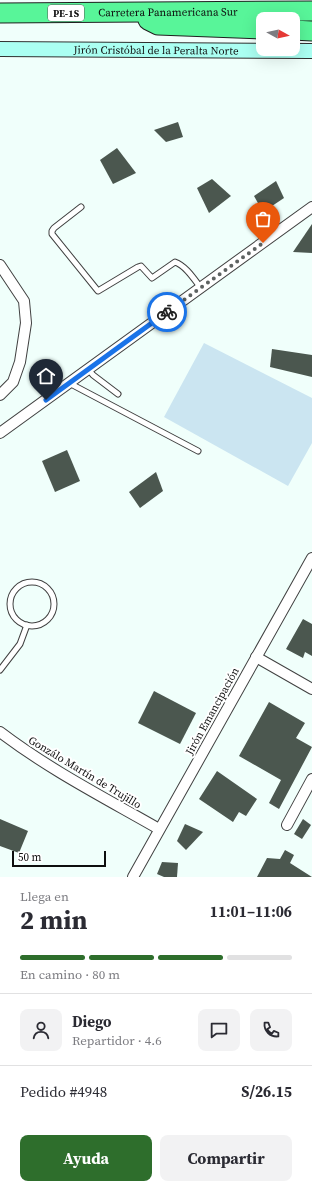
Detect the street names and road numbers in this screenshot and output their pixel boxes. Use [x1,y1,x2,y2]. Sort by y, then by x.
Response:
street label: Carretera Panamericana Sur [98,4,238,20]
road number: PE-1S [48,5,84,21]
street label: Jirón Cristóbal de la Peralta Norte [72,42,239,59]
street label: Jirón Emancipación [182,665,243,759]
street label: Gonzálo Martín de Trujillo [25,733,144,812]

